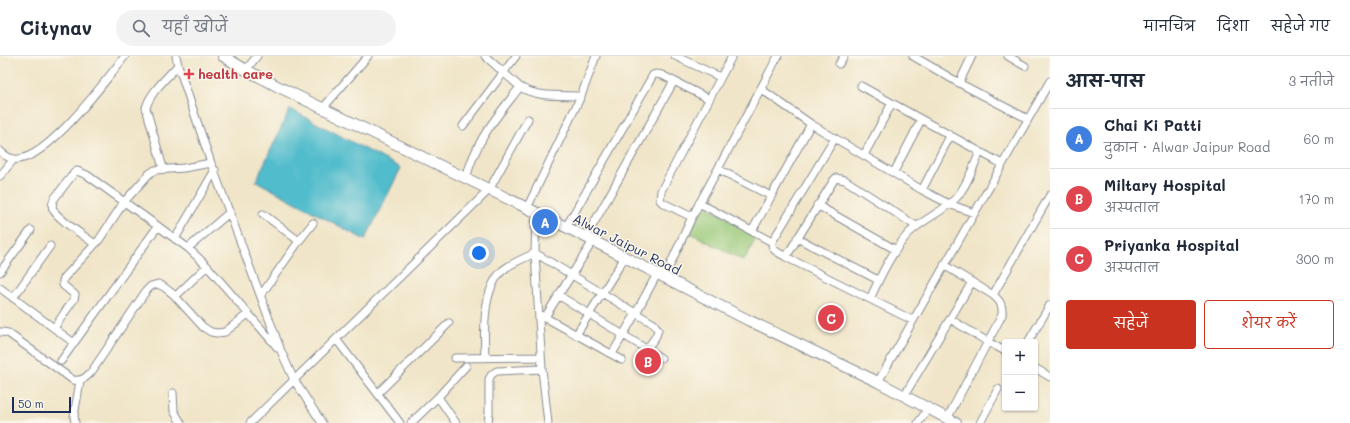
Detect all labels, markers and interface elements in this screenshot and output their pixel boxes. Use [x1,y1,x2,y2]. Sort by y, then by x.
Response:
search box [116,10,396,46]
text: Citynav [20,15,92,40]
text: यहाँ खोजें [162,16,228,36]
text: मानचित्र [1144,16,1195,35]
text: दिशा [1217,16,1249,35]
text: सहेजे गए [1271,16,1330,35]
icon: search [130,17,152,39]
place label: health care [198,65,273,82]
marker: health care [183,68,195,80]
text: आस-पास [1066,69,1144,91]
text: 3 नतीजे [1289,72,1334,89]
text: Chai Ki Patti [1104,115,1202,135]
text: A [1074,130,1084,147]
text: 60 m [1304,130,1334,147]
text: दुकान · Alwar Jaipur Road [1104,138,1270,155]
text: Miltary Hospital [1104,175,1226,195]
text: B [1075,190,1083,207]
text: 170 m [1298,190,1334,207]
text: अस्पताल [1104,198,1159,215]
pin: A [532,207,558,237]
street label: Alwar Jaipur Road [571,209,684,278]
text: Priyanka Hospital [1104,235,1239,255]
your location [469,243,489,263]
text: C [1074,250,1084,267]
text: 300 m [1296,250,1334,267]
text: अस्पताल [1104,258,1159,275]
button: सहेजें [1066,300,1196,349]
button: शेयर करें [1204,300,1334,349]
pin: C [818,303,844,333]
map controls [1002,339,1038,411]
button: + [1002,339,1038,375]
pin: B [635,346,661,376]
button: − [1002,375,1038,411]
scale bar [12,395,71,414]
text: 50 m [18,396,44,411]

